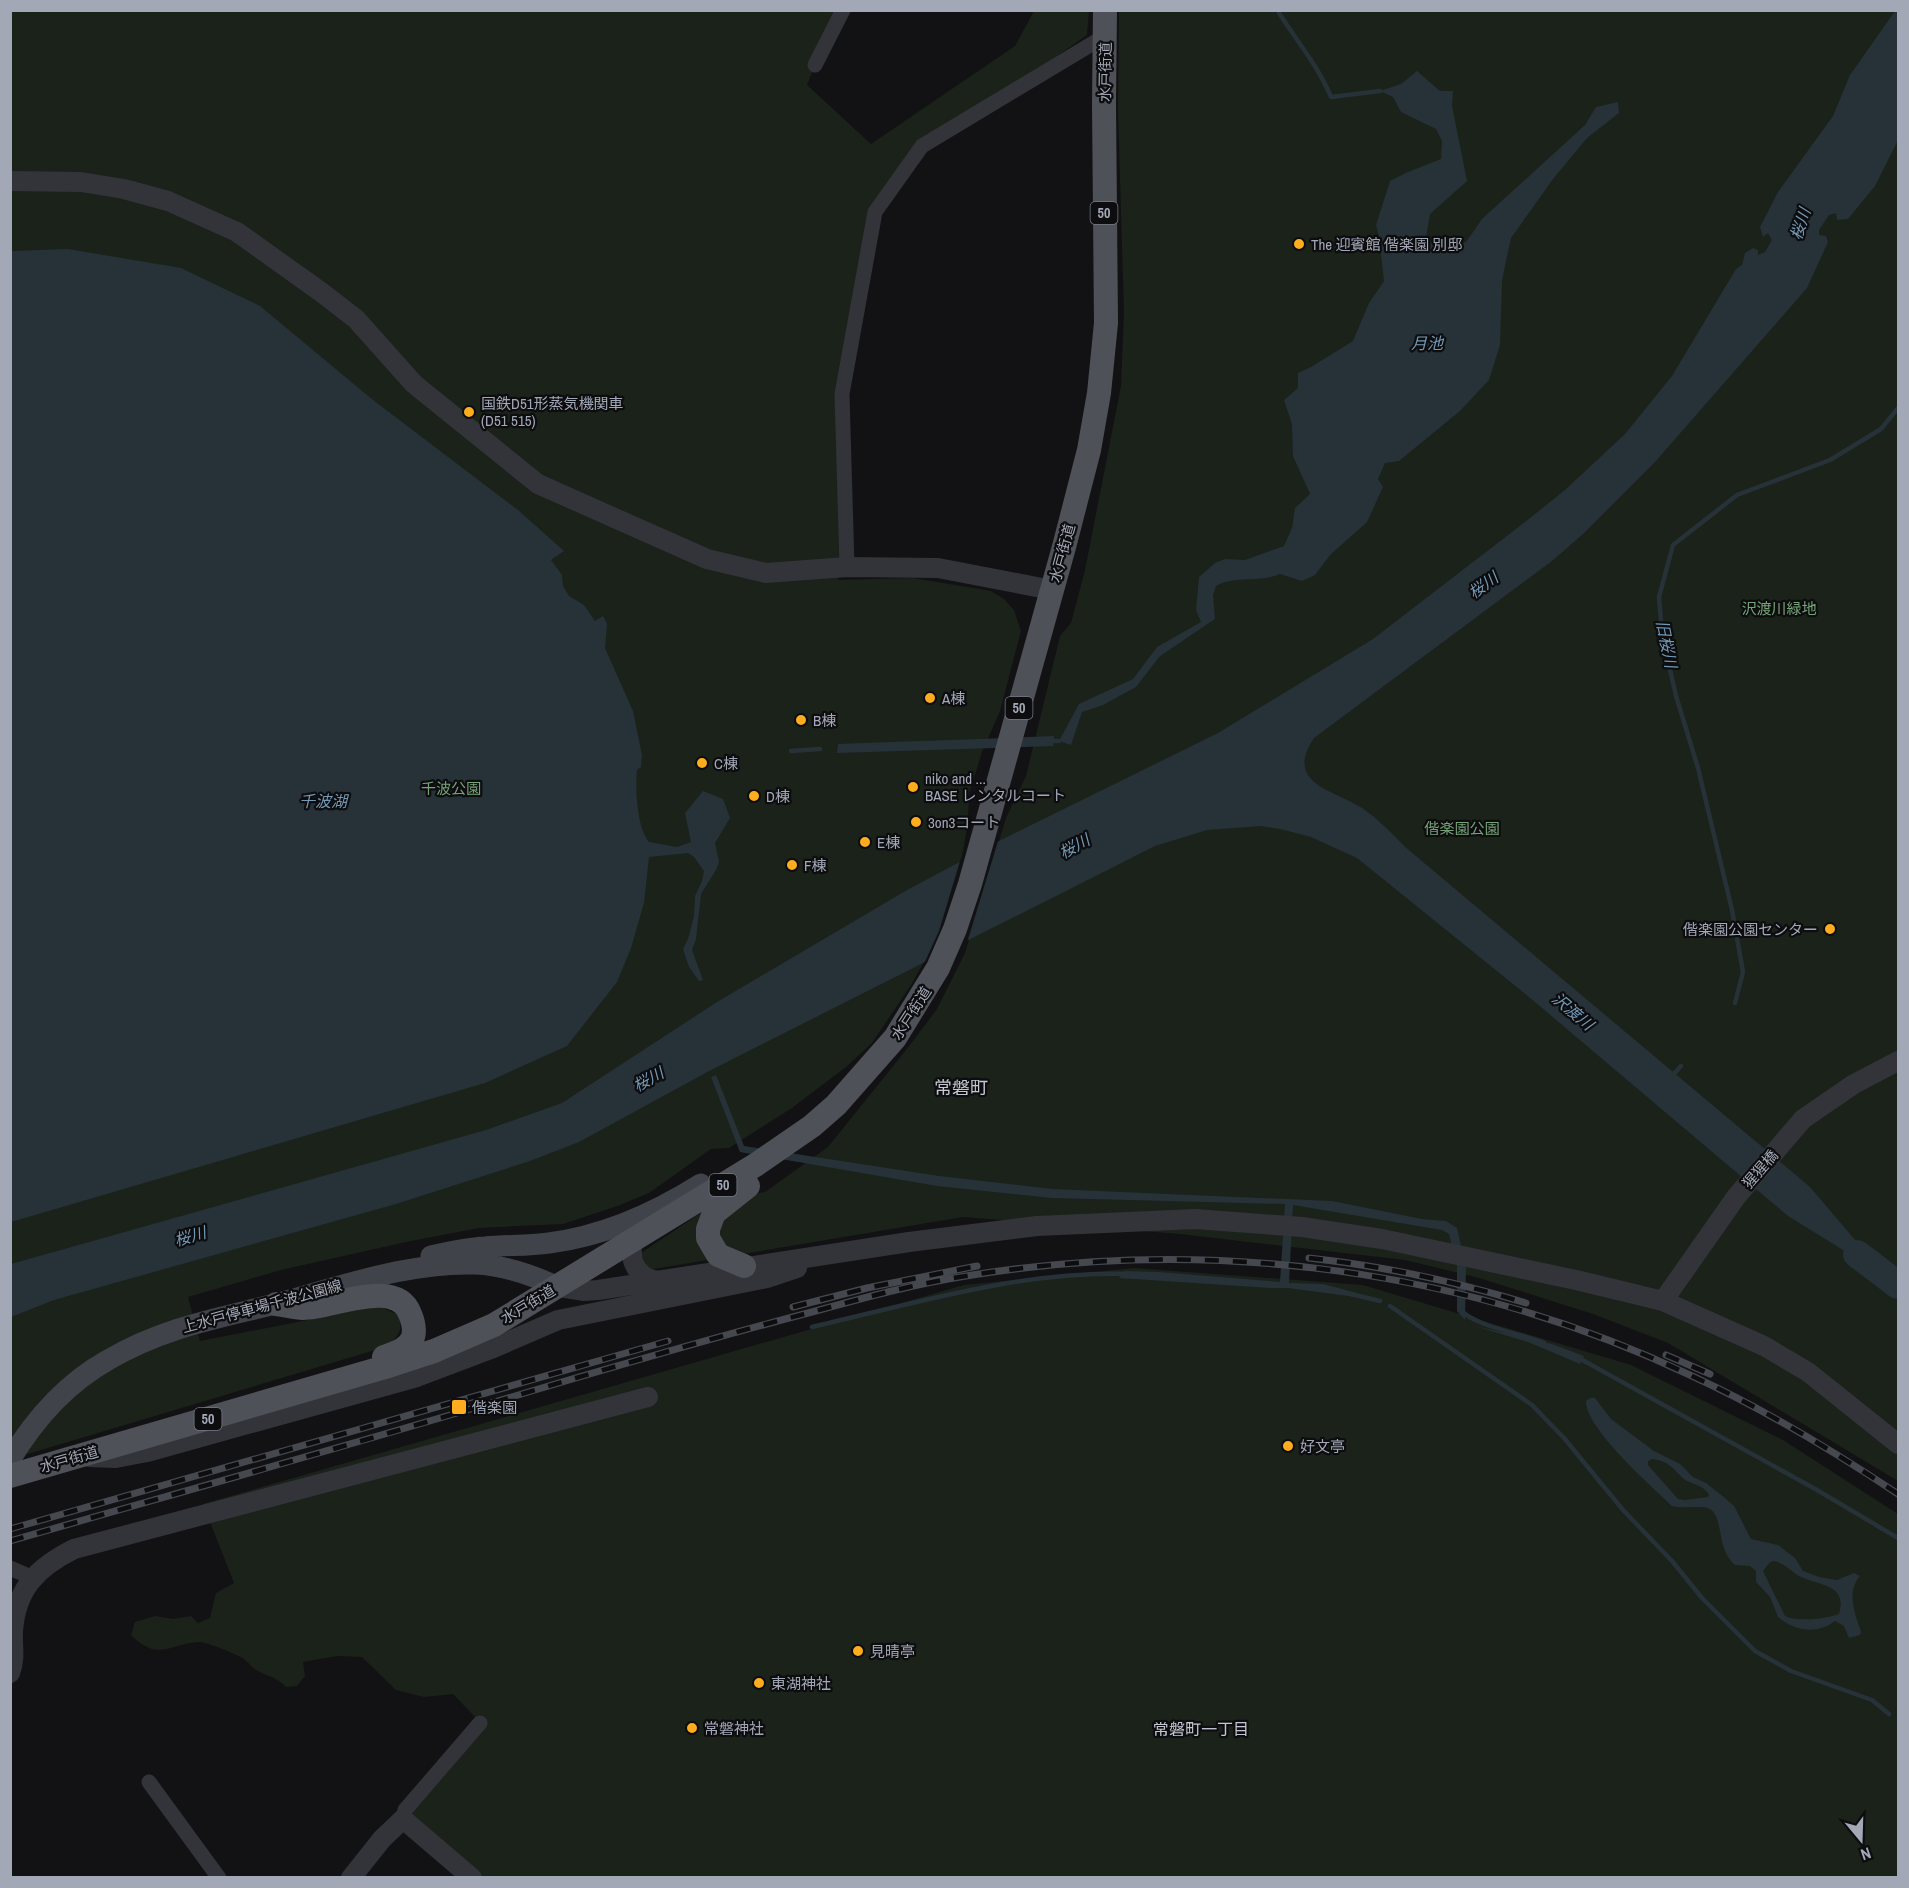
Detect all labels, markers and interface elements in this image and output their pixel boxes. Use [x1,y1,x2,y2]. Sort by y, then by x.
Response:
street label: 水戸街道 [1094,42,1116,102]
road number: 50 [1090,202,1118,224]
water label: 桜川 [1785,203,1816,243]
place label: The 迎賓館 偕楽園 別邸 [1311,234,1462,255]
marker: The 迎賓館 偕楽園 別邸 [1292,237,1306,251]
water label: 月池 [1411,332,1445,354]
place label: 国鉄D51形蒸気機関車 (D51 515) [481,393,624,431]
marker: 国鉄D51形蒸気機関車 (D51 515) [462,405,476,419]
street label: 水戸街道 [1044,521,1080,585]
water label: 桜川 [1464,566,1504,603]
park label: 沢渡川緑地 [1741,598,1817,619]
water label: 旧桜川 [1652,618,1683,672]
place label: A棟 [941,688,965,709]
marker: A棟 [923,691,937,705]
road number: 50 [1006,697,1032,719]
place label: B棟 [813,710,836,731]
marker: B棟 [794,713,808,727]
place label: C棟 [714,753,738,774]
marker: C棟 [695,756,709,770]
place label: niko and ... BASE レンタルコート [925,768,1066,806]
park label: 千波公園 [421,778,481,799]
marker: niko and ... BASE レンタルコート [906,780,920,794]
place label: D棟 [766,786,790,807]
marker: D棟 [747,789,761,803]
water label: 千波湖 [299,790,350,812]
place label: 3on3コート [928,812,1000,833]
marker: 3on3コート [909,815,923,829]
park label: 偕楽園公園 [1424,818,1500,839]
water label: 桜川 [1055,828,1095,863]
place label: E棟 [877,832,900,853]
marker: E棟 [858,835,872,849]
place label: F棟 [804,855,827,876]
marker: F棟 [785,858,799,872]
place label: 偕楽園公園センター [1683,919,1818,940]
marker: 偕楽園公園センター [1823,922,1837,936]
street label: 水戸街道 [886,982,936,1044]
water label: 沢渡川 [1548,987,1600,1036]
water label: 桜川 [629,1061,669,1096]
district label: 常磐町 [934,1075,988,1100]
street label: 猩猩橋 [1737,1145,1783,1193]
road number: 50 [710,1174,736,1196]
water label: 桜川 [172,1220,210,1251]
street label: 上水戸停車場千波公園線 [180,1275,344,1337]
street label: 水戸街道 [497,1280,559,1328]
place label: 偕楽園 [472,1397,517,1418]
marker: 偕楽園 [450,1398,468,1416]
road number: 50 [194,1408,222,1430]
place label: 好文亭 [1300,1436,1345,1457]
marker: 好文亭 [1281,1439,1295,1453]
street label: 水戸街道 [37,1441,101,1477]
place label: 見晴亭 [870,1641,915,1662]
marker: 見晴亭 [851,1644,865,1658]
place label: 東湖神社 [771,1673,831,1694]
marker: 東湖神社 [752,1676,766,1690]
place label: 常磐神社 [704,1718,764,1739]
district label: 常磐町一丁目 [1153,1718,1249,1740]
marker: 常磐神社 [685,1721,699,1735]
north arrow [1831,1810,1891,1870]
text: N [1858,1842,1874,1866]

